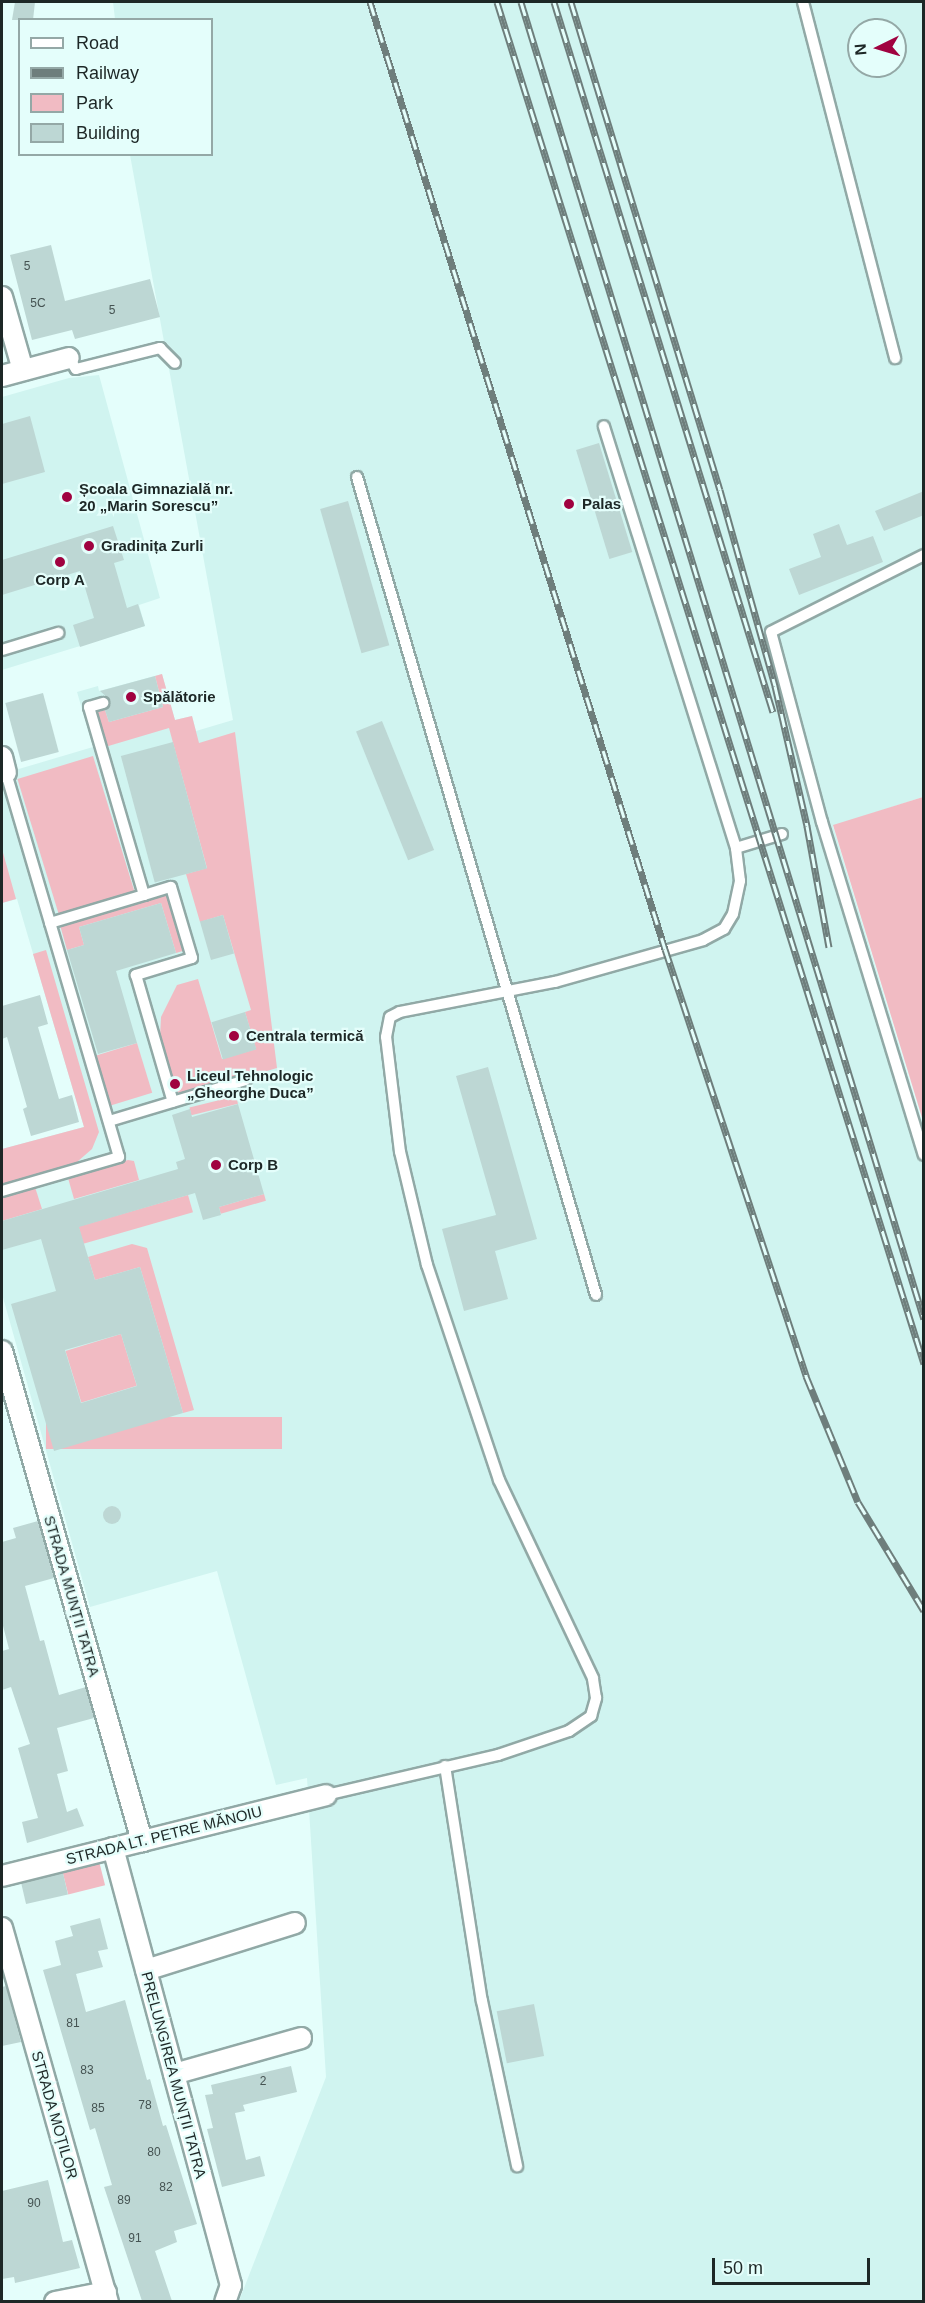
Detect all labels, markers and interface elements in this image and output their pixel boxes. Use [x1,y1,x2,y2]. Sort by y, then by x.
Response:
legend [18,18,213,156]
north arrow [847,18,907,78]
text: Road [76,33,119,53]
text: N [852,43,870,56]
text: Railway [76,63,139,83]
text: Park [76,93,113,113]
text: Building [76,123,140,143]
house number: 5 [24,260,30,274]
house number: 5C [30,297,46,311]
house number: 5 [109,304,115,318]
place label: Școala Gimnazială nr. 20 „Marin Sorescu” [79,479,233,514]
marker: Școala Gimnazială nr. 20 „Marin Sorescu” [60,490,74,504]
marker: Palas [560,495,578,513]
place label: Palas [582,495,621,513]
place label: Gradinița Zurli [101,537,204,555]
marker: Gradinița Zurli [82,539,96,553]
marker: Corp A [53,555,67,569]
place label: Corp A [35,571,85,589]
place label: Spălătorie [143,688,216,706]
marker: Spălătorie [124,690,138,704]
place label: Centrala termică [246,1027,364,1045]
marker: Centrala termică [227,1029,241,1043]
place label: Liceul Tehnologic „Gheorghe Duca” [187,1066,314,1101]
marker: Liceul Tehnologic „Gheorghe Duca” [168,1077,182,1091]
place label: Corp B [228,1156,278,1174]
marker: Corp B [209,1158,223,1172]
street label: STRADA MUNȚII TATRA [40,1513,104,1679]
street label: STRADA LT. PETRE MĂNOIU [64,1802,264,1868]
street label: PRELUNGIREA MUNȚII TATRA [138,1969,210,2181]
house number: 81 [66,2017,80,2031]
street label: STRADA MOȚILOR [28,2048,82,2182]
house number: 83 [80,2064,94,2078]
house number: 2 [260,2075,266,2089]
house number: 78 [138,2099,152,2113]
house number: 85 [91,2102,105,2116]
house number: 80 [147,2146,161,2160]
house number: 82 [159,2181,173,2195]
house number: 89 [117,2194,131,2208]
house number: 90 [27,2197,41,2211]
house number: 91 [128,2232,142,2246]
scale bar [715,2246,872,2284]
text: 50 m [723,2258,763,2278]

